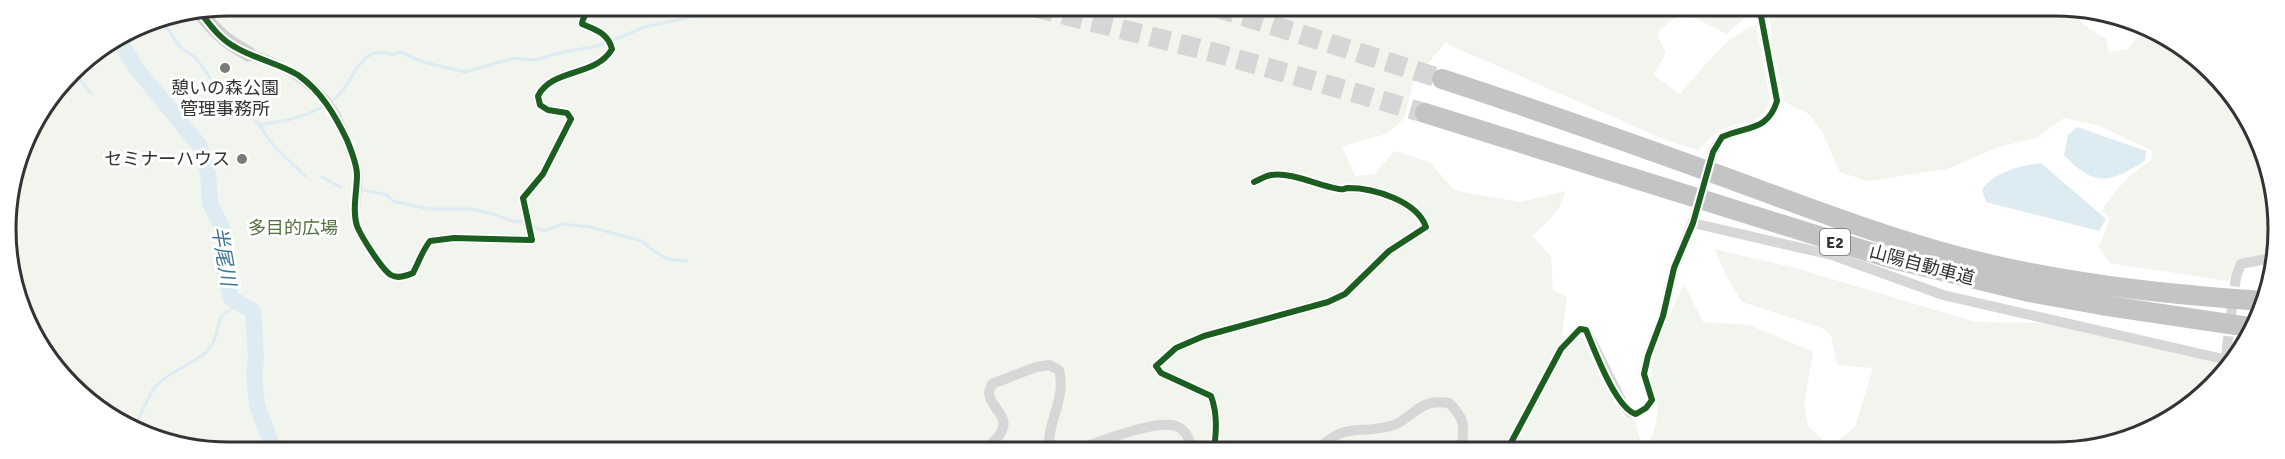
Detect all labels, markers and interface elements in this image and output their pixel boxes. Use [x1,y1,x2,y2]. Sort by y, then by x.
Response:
marker: 憩いの森公園 管理事務所 [218,61,232,75]
place label: 憩いの森公園 管理事務所 [171,77,279,120]
place label: セミナーハウス [104,148,230,170]
marker: セミナーハウス [235,152,249,166]
park label: 多目的広場 [248,217,338,239]
water label: 半尾川 [206,224,241,290]
road number: E2 [1820,229,1850,255]
street label: 山陽自動車道 [1867,240,1977,290]

